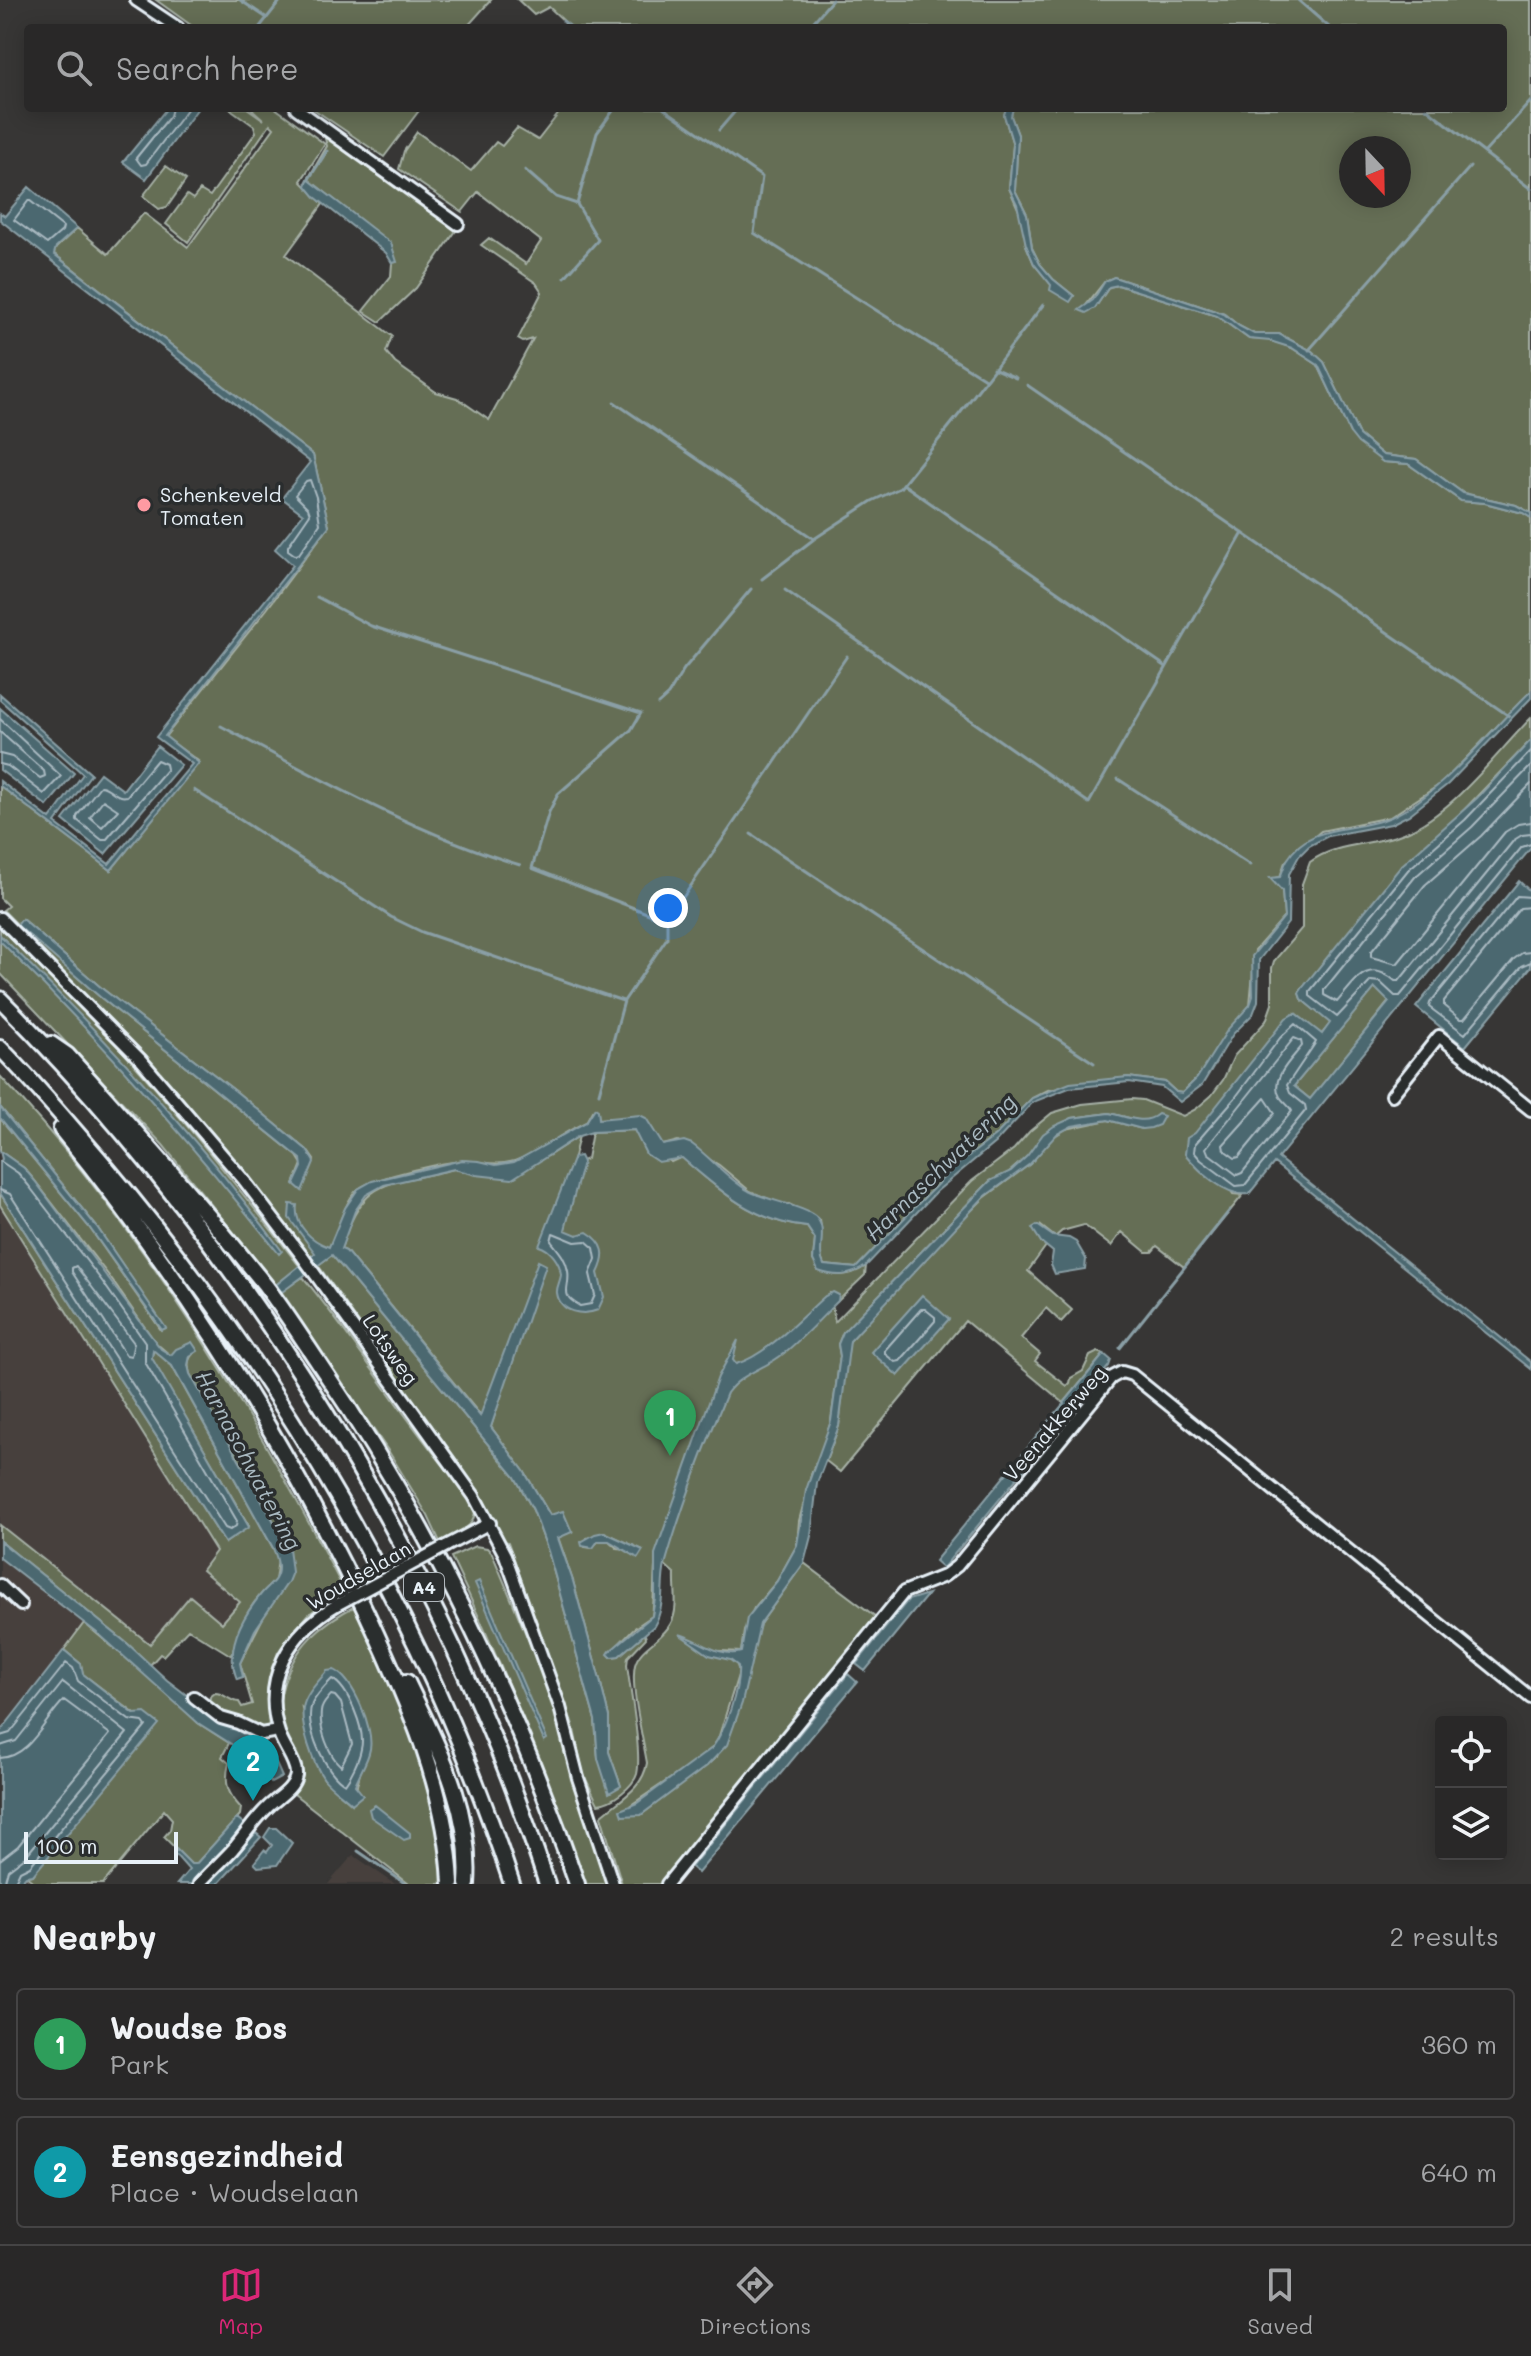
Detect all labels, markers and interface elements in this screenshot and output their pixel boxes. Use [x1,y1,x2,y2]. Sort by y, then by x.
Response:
search box [24,24,1507,112]
icon: search [52,46,96,90]
text: Search here [116,48,299,88]
north arrow [1339,136,1411,208]
place label: Schenkeveld Tomaten [160,481,281,530]
marker: Schenkeveld Tomaten [135,496,153,514]
your location [648,888,688,928]
water label: Harnaschwatering [858,1087,1022,1247]
street label: Lotsweg [357,1309,425,1389]
street label: Veenakkerweg [997,1360,1111,1486]
water label: Harnaschwatering [189,1365,309,1555]
pin: 1 [644,1390,696,1456]
street label: Woudselaan [301,1535,415,1615]
road number: A4 [404,1573,444,1601]
map controls [1435,1716,1507,1860]
button: locate [1435,1716,1507,1788]
pin: 2 [227,1735,279,1801]
button: layers [1435,1788,1507,1860]
scale bar [24,1828,178,1864]
text: 100 m [36,1831,98,1860]
text: Nearby [32,1914,157,1959]
text: 2 results [1390,1919,1499,1953]
text: Woudse Bos [110,2007,287,2047]
text: 1 [54,2027,66,2061]
text: 360 m [1421,2027,1497,2061]
text: Park [110,2047,169,2081]
text: Eensgezindheid [110,2135,343,2175]
text: 2 [53,2155,67,2189]
text: 640 m [1421,2155,1497,2189]
text: Place · Woudselaan [110,2175,359,2209]
tab: Map [218,2263,263,2340]
tab: Directions [699,2263,811,2340]
tab: Saved [1248,2263,1313,2340]

